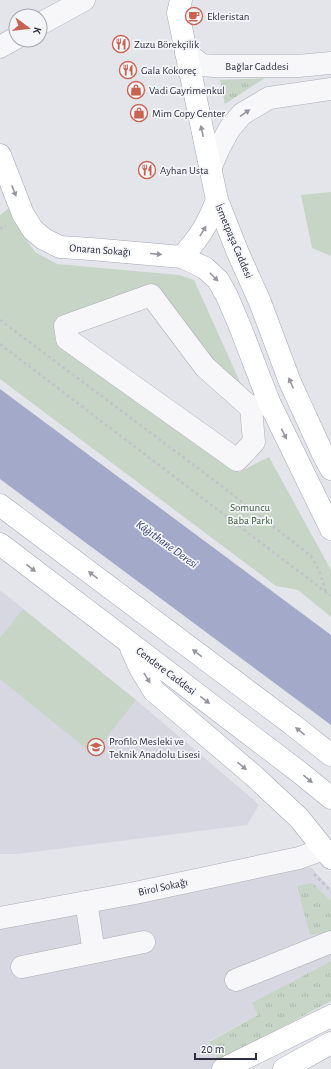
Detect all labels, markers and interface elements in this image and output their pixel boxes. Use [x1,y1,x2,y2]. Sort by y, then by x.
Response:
cafe icon: Ekleristan [184,6,204,26]
north arrow [8,8,48,48]
place label: Ekleristan [207,11,250,22]
text: K [31,26,43,36]
restaurant icon: Zuzu Börekçilik [111,34,131,54]
place label: Zuzu Börekçilik [134,39,199,50]
restaurant icon: Gala Kokoreç [118,60,138,80]
street label: Bağlar Caddesi [225,61,289,72]
place label: Gala Kokoreç [141,65,197,76]
shop icon: Vadi Gayrimenkul [126,80,146,100]
place label: Vadi Gayrimenkul [149,85,225,96]
shop icon: Mim Copy Center [129,103,149,123]
place label: Mim Copy Center [152,108,225,119]
one-way arrow [240,109,250,117]
one-way arrow [199,125,205,137]
restaurant icon: Ayhan Usta [137,160,157,180]
place label: Ayhan Usta [160,165,209,176]
one-way arrow [12,186,18,198]
street label: İsmetpaşa Caddesi [213,202,255,280]
one-way arrow [199,225,206,237]
street label: Onaran Sokağı [69,242,131,258]
one-way arrow [150,251,162,258]
one-way arrow [209,272,219,282]
one-way arrow [288,377,294,388]
one-way arrow [281,428,287,439]
park label: Somuncu Baba Parkı [227,502,273,526]
water label: Kâğıthane Deresi [134,518,200,570]
one-way arrow [25,563,36,572]
one-way arrow [87,571,98,579]
street label: Cendere Caddesi [134,645,198,697]
one-way arrow [191,649,202,657]
one-way arrow [143,672,150,684]
one-way arrow [200,696,211,705]
one-way arrow [295,727,306,736]
place label: Profilo Mesleki ve Teknik Anadolu Lisesi [109,736,200,760]
school or university icon: Profilo Mesleki ve Teknik Anadolu Lisesi [86,737,106,757]
one-way arrow [237,761,247,770]
one-way arrow [303,775,314,784]
street label: Birol Sokağı [137,876,189,898]
scale bar [195,1035,256,1061]
text: 20 m [201,1043,224,1055]

